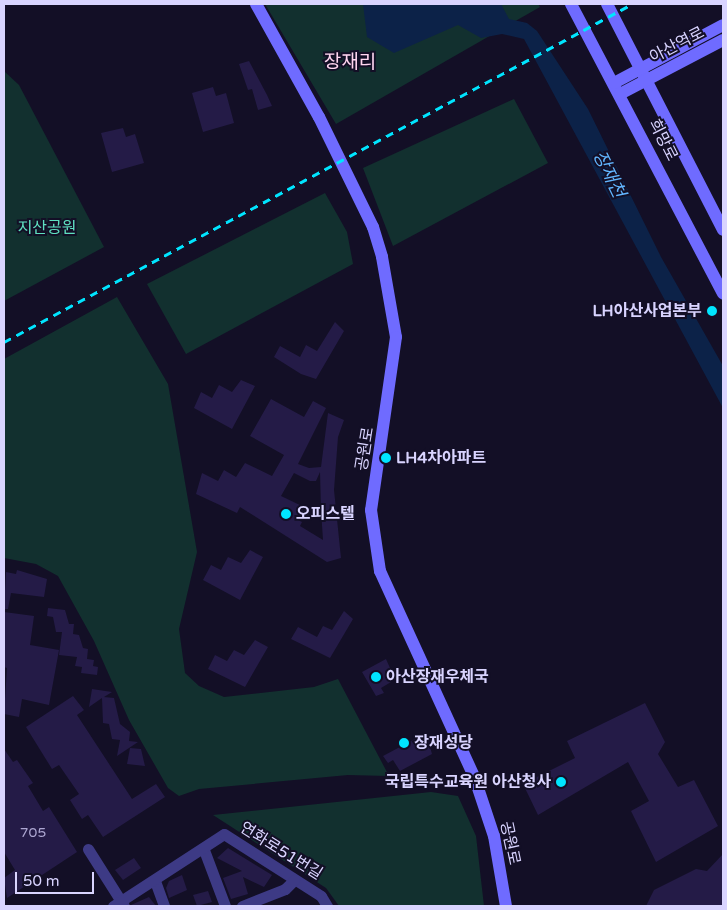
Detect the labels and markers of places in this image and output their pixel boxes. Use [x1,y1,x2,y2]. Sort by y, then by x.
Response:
place label: LH아산사업본부 [592,301,702,321]
marker: LH아산사업본부 [706,305,718,317]
place label: LH4차아파트 [396,448,486,468]
marker: LH4차아파트 [380,452,392,464]
place label: 오피스텔 [296,504,355,524]
marker: 오피스텔 [280,508,292,520]
place label: 아산장재우체국 [386,667,489,687]
marker: 아산장재우체국 [370,671,382,683]
place label: 장재성당 [414,733,473,753]
marker: 장재성당 [398,737,410,749]
place label: 국립특수교육원 아산청사 [385,772,551,792]
marker: 국립특수교육원 아산청사 [555,776,567,788]

